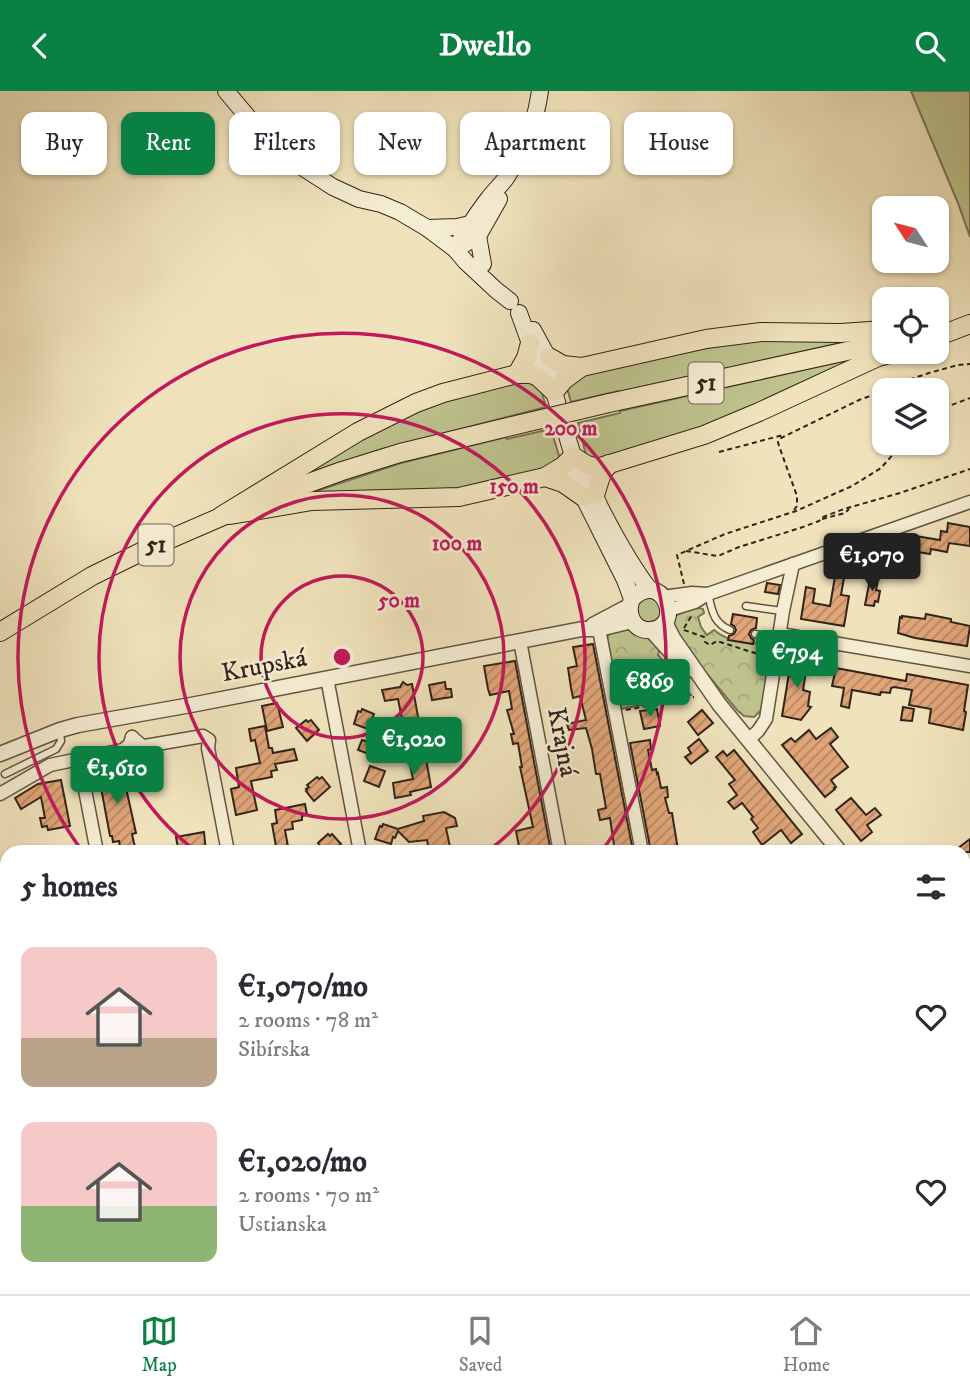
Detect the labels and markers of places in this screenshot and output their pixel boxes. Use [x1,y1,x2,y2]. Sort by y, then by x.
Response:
pin: €1,070 [815,533,929,593]
pin: €794 [756,631,838,690]
centre of rings [330,645,354,669]
pin: €869 [609,659,691,719]
pin: €1,020 [357,717,471,777]
pin: €1,610 [60,747,174,806]

